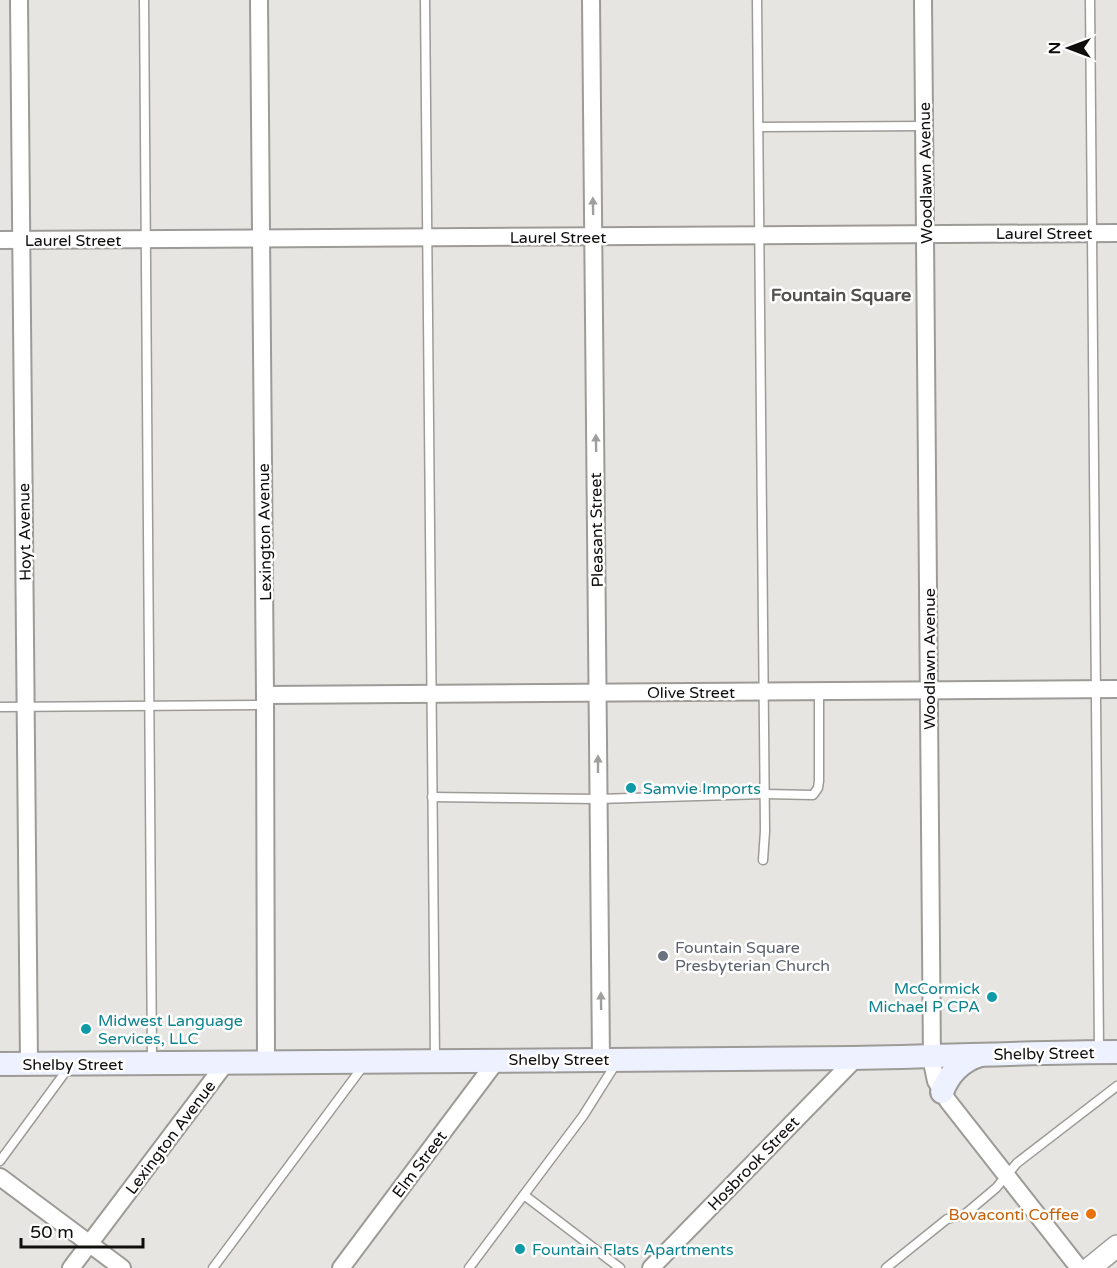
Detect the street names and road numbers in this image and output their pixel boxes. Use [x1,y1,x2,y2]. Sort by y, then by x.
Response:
street label: Woodlawn Avenue [915,102,937,244]
street label: Laurel Street [996,224,1092,244]
street label: Laurel Street [510,228,606,248]
street label: Laurel Street [25,231,121,251]
street label: Lexington Avenue [254,463,276,601]
street label: Pleasant Street [586,472,608,588]
street label: Hoyt Avenue [14,483,36,581]
street label: Woodlawn Avenue [920,588,940,730]
street label: Olive Street [647,683,735,703]
street label: Shelby Street [993,1043,1095,1065]
street label: Shelby Street [509,1050,609,1070]
street label: Shelby Street [23,1055,123,1075]
street label: Lexington Avenue [121,1077,220,1199]
street label: Hosbrook Street [704,1112,804,1215]
street label: Elm Street [388,1127,451,1202]

